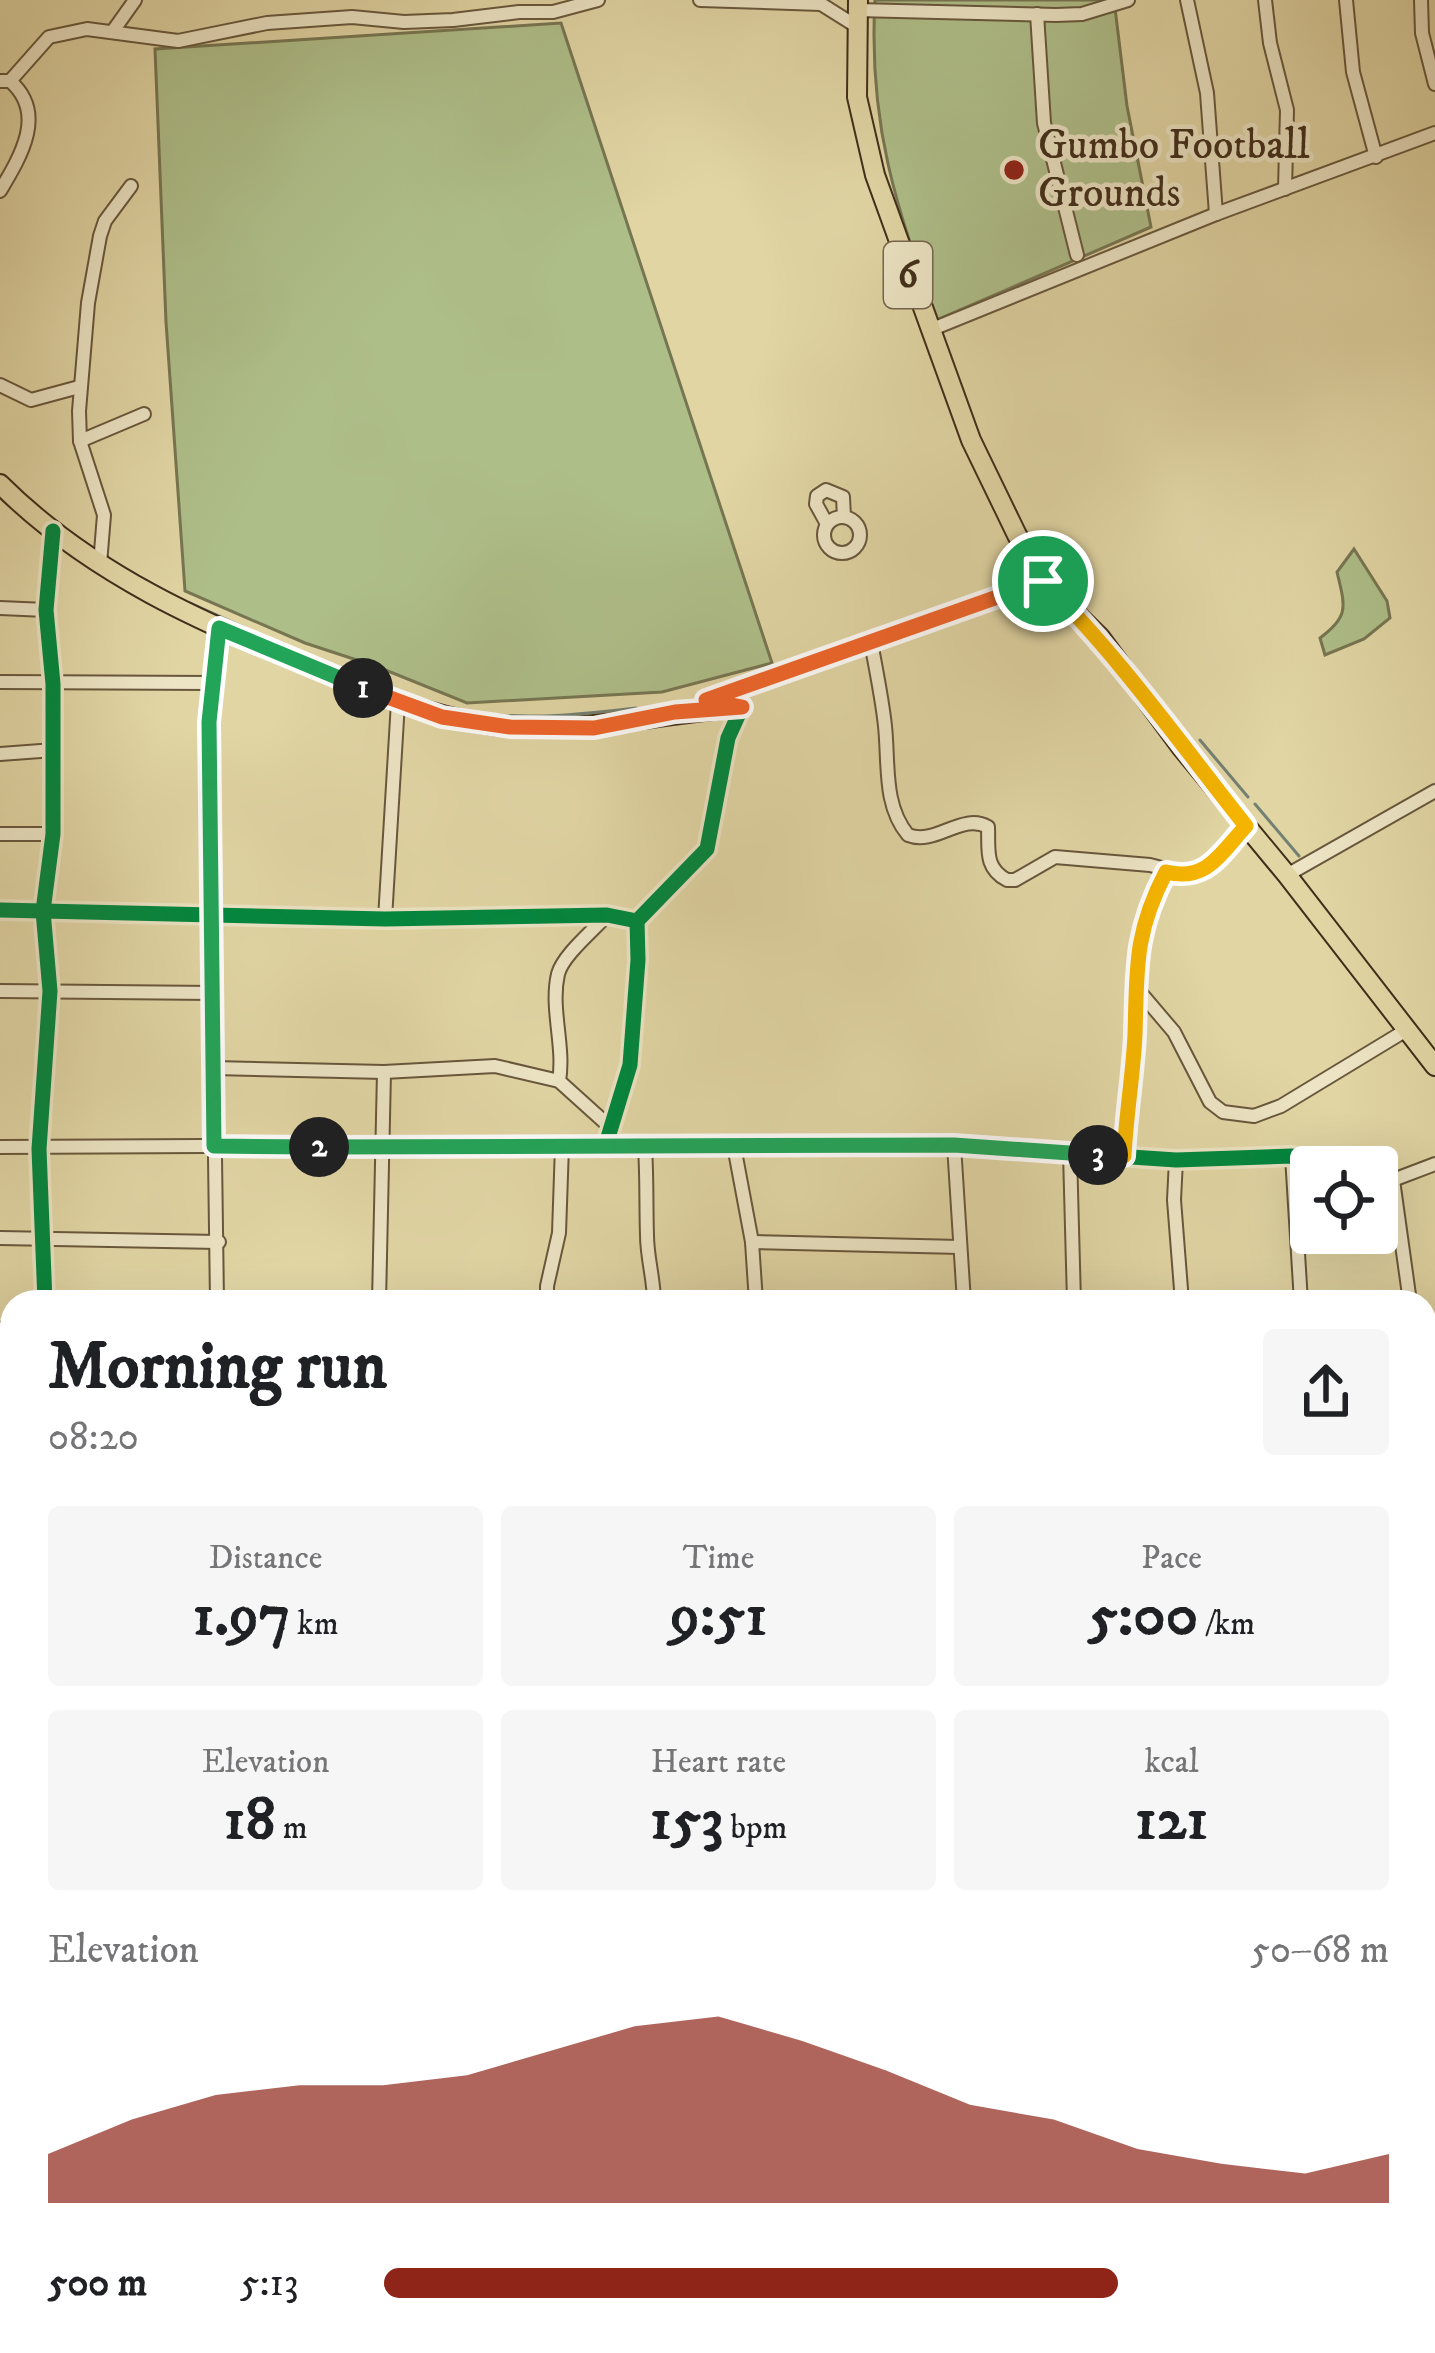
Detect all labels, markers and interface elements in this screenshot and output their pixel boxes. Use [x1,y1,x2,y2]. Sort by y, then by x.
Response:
place label: Gumbo Football Grounds [1038,120,1310,220]
marker: Gumbo Football Grounds [1001,157,1027,183]
road number: 6 [884,242,932,308]
pin [992,530,1094,632]
icon: arrive [1010,548,1076,614]
pin: 1 [333,658,393,718]
text: 1 [357,667,369,708]
pin: 2 [289,1117,349,1177]
pin: 3 [1068,1125,1128,1185]
text: 2 [311,1126,327,1167]
text: 3 [1092,1134,1104,1175]
map controls [1290,1146,1398,1254]
button: locate [1290,1146,1398,1254]
text: Morning run [48,1327,387,1409]
button: share [1263,1329,1389,1455]
text: 08:20 [48,1413,139,1462]
text: Distance [209,1538,322,1579]
text: Time [683,1538,754,1579]
text: Pace [1141,1538,1202,1579]
text: 1.97 [192,1579,290,1654]
text: 9:51 [670,1579,767,1654]
text: 5:00 [1088,1579,1198,1654]
text: km [290,1604,339,1645]
text: /km [1198,1604,1255,1645]
text: Elevation [202,1742,329,1783]
text: Heart rate [651,1742,786,1783]
text: kcal [1144,1742,1199,1783]
text: 18 [224,1783,276,1858]
text: 153 [650,1783,723,1858]
text: 121 [1135,1783,1208,1858]
text: m [276,1808,307,1849]
text: bpm [723,1808,787,1849]
text: Elevation [48,1926,199,1975]
text: 50–68 m [1251,1926,1389,1975]
text: 500 m [48,2259,147,2308]
text: 5:13 [240,2259,298,2308]

